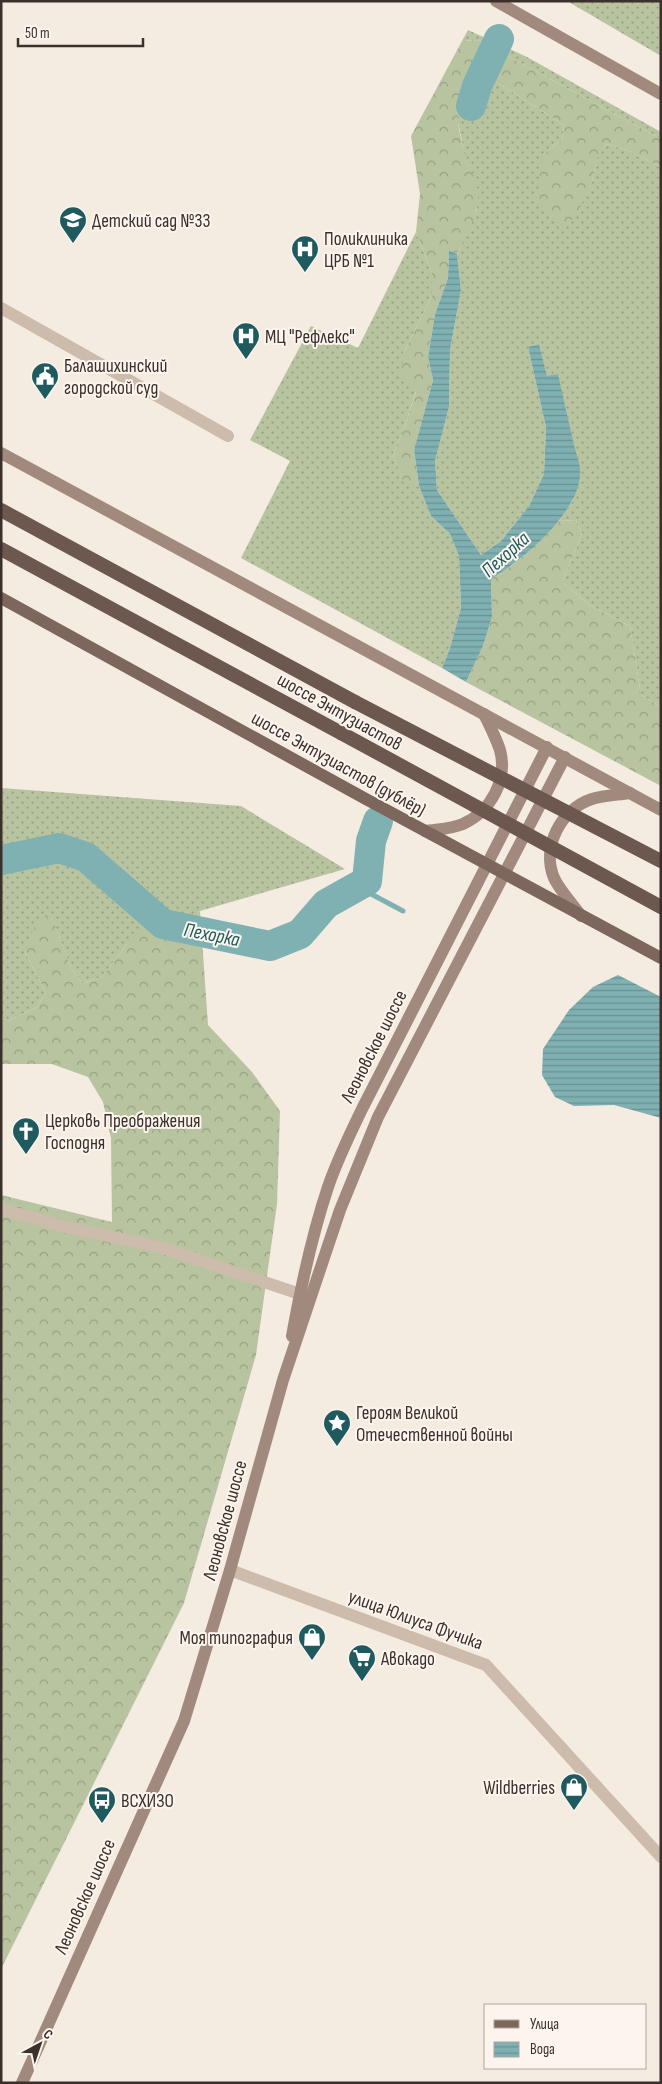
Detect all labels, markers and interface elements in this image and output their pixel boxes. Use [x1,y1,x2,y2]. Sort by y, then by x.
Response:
scale bar [18,15,142,47]
text: 50 m [25,24,50,43]
school or university icon: Детский сад №33 [58,205,88,244]
place label: Детский сад №33 [92,210,210,233]
place label: Поликлиника ЦРБ №1 [324,228,408,273]
hospital icon: Поликлиника ЦРБ №1 [290,234,320,273]
hospital icon: МЦ "Рефлекс" [231,321,261,360]
place label: МЦ "Рефлекс" [265,326,355,349]
place label: Балашихинский городской суд [64,355,167,400]
public building icon: Балашихинский городской суд [30,361,60,400]
water label: Пехорка [477,527,535,582]
street label: шоссе Энтузиастов [273,668,406,756]
street label: шоссе Энтузиастов (дублёр) [247,707,429,822]
water label: Пехорка [182,918,242,952]
street label: Леоновское шоссе [336,987,413,1108]
place label: Церковь Преображения Господня [45,1110,201,1155]
church icon: Церковь Преображения Господня [11,1116,41,1155]
place label: Героям Великой Отечественной войны [356,1402,513,1447]
place icon: Героям Великой Отечественной войны [322,1408,352,1447]
street label: Леоновское шоссе [198,1458,253,1584]
street label: улица Юлиуса Фучика [345,1585,486,1655]
shop icon: Моя типография [297,1622,327,1661]
place label: Моя типография [179,1627,293,1650]
supermarket icon: Авокадо [347,1643,377,1682]
place label: Авокадо [380,1648,435,1671]
shop icon: Wildberries [559,1772,589,1811]
place label: Wildberries [483,1777,555,1800]
bus stop icon: ВСХИЗО [87,1785,117,1824]
place label: ВСХИЗО [121,1790,174,1813]
street label: Леоновское шоссе [49,1836,121,1959]
legend [484,2004,647,2069]
text: Улица [530,2015,559,2034]
north arrow [15,2019,65,2069]
text: С [40,2026,56,2043]
text: Вода [530,2040,555,2059]

